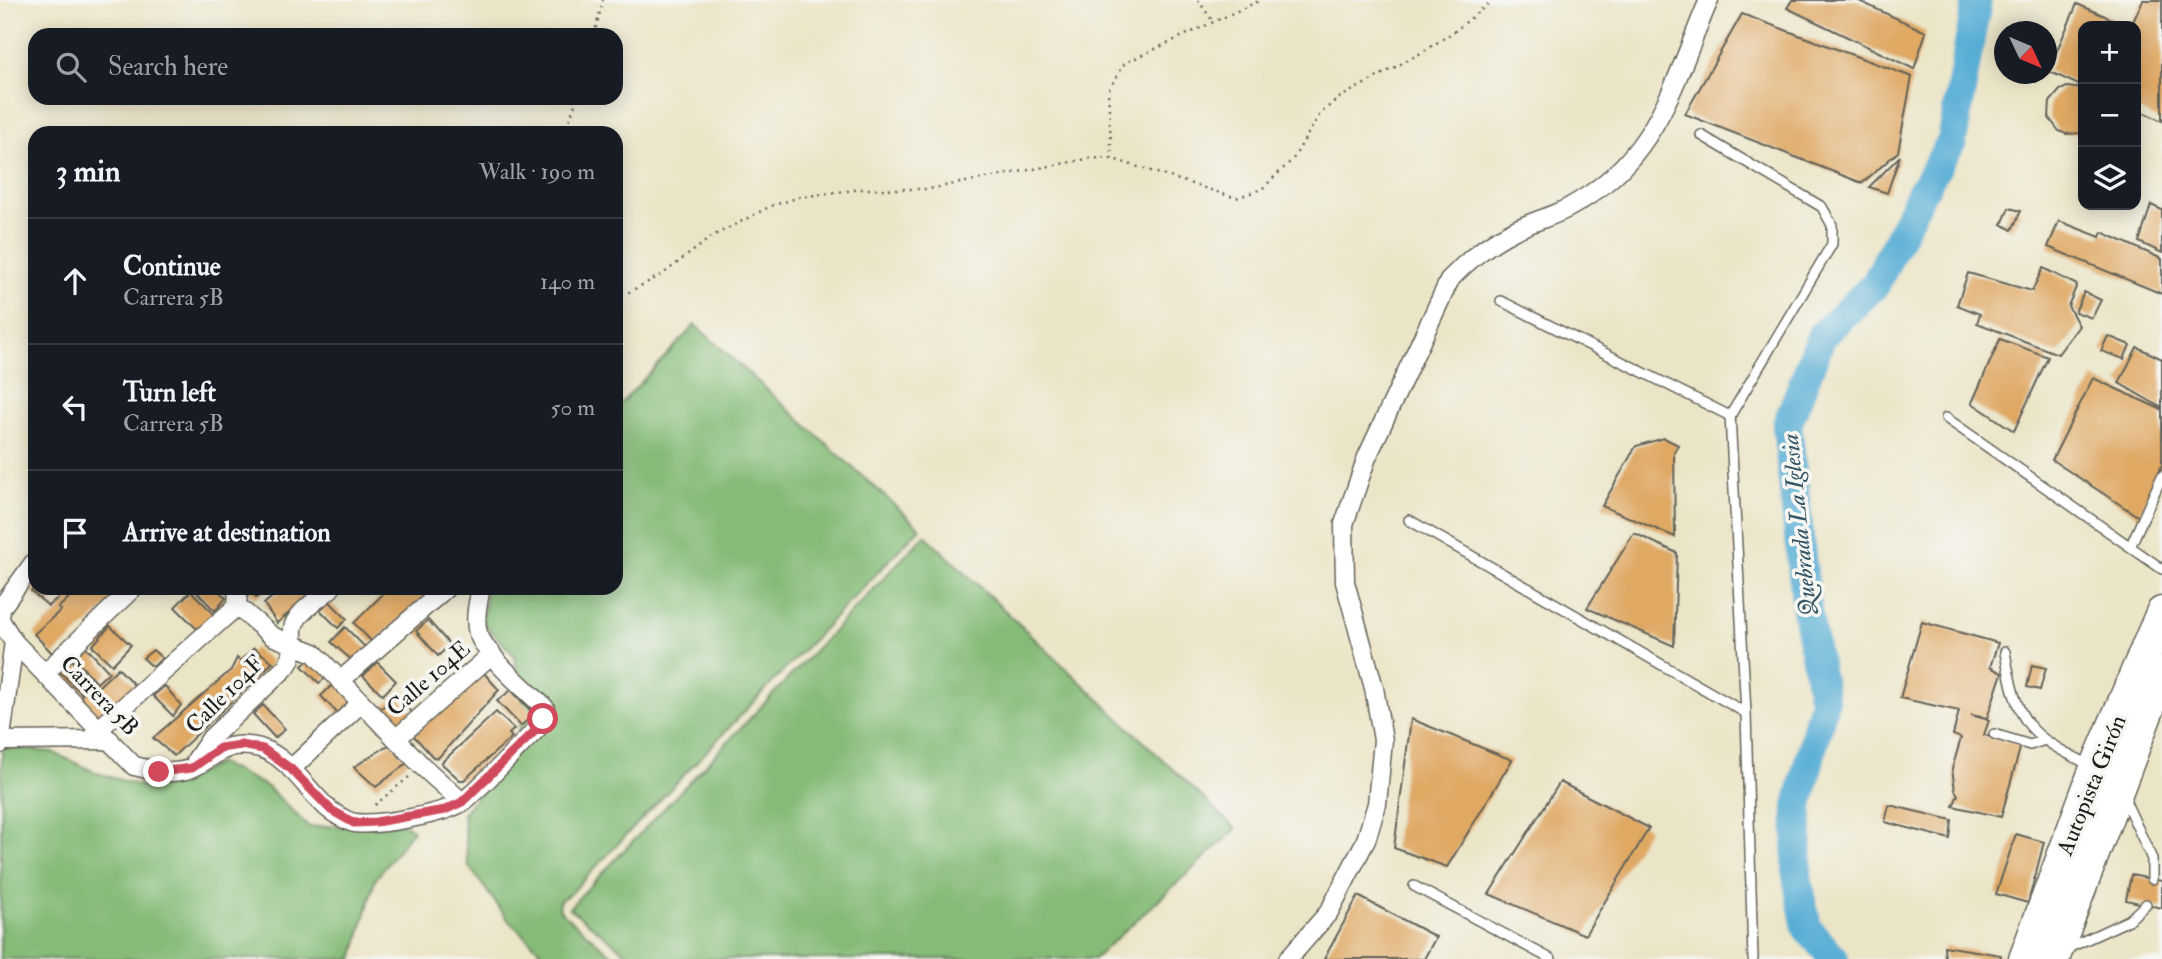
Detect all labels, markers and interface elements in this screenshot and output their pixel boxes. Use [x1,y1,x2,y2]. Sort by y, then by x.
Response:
north arrow [1994,21,2057,84]
map controls [2078,21,2141,210]
button: + [2078,21,2141,84]
search box [28,28,623,105]
icon: search [52,48,90,86]
text: Search here [108,51,228,83]
button: − [2078,84,2141,147]
button: layers [2078,147,2141,210]
text: 3 min [56,153,121,190]
text: Walk · 190 m [479,157,595,186]
text: Continue [123,251,221,283]
icon: ahead [56,262,94,300]
text: 140 m [540,267,595,296]
text: Carrera 5B [123,283,224,312]
text: Turn left [123,377,216,409]
icon: left [56,388,94,426]
text: 50 m [551,393,595,422]
text: Carrera 5B [123,409,224,438]
water label: Quebrada La Iglesia [1775,432,1824,618]
icon: arrive [56,514,94,552]
text: Arrive at destination [123,517,331,549]
street label: Calle 104E [381,634,476,722]
street label: Carrera 5B [54,649,145,742]
street label: Calle 104F [179,649,270,740]
route start [527,703,558,734]
street label: Autopista Girón [2050,711,2134,861]
route end [143,756,174,787]

